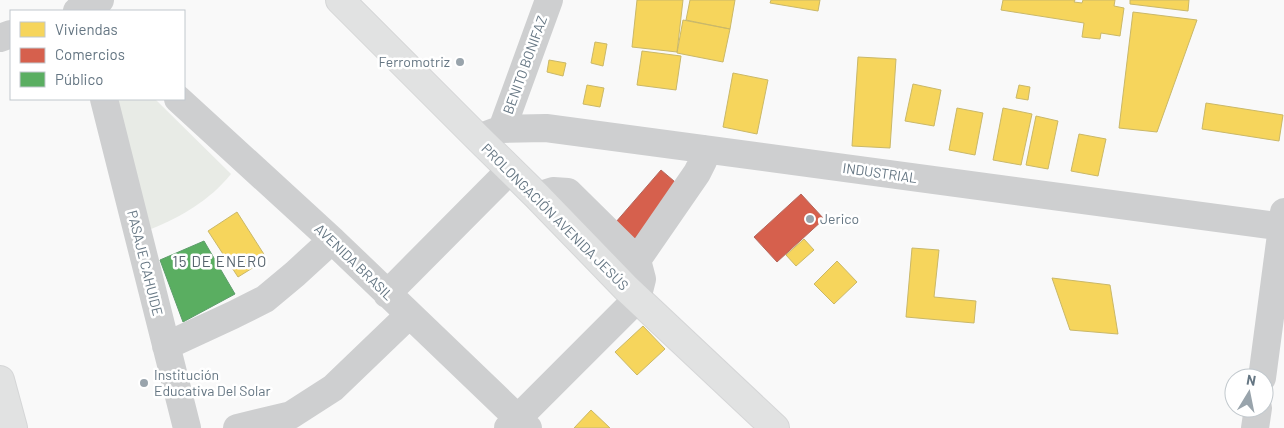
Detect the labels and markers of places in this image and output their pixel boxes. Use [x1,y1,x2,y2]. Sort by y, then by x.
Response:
place label: Ferromotriz [378,53,450,70]
marker: Ferromotriz [454,56,466,68]
place label: Jerico [820,210,859,227]
marker: Jerico [804,213,816,225]
place label: Institución Educativa Del Solar [154,366,271,399]
marker: Institución Educativa Del Solar [138,377,150,389]

